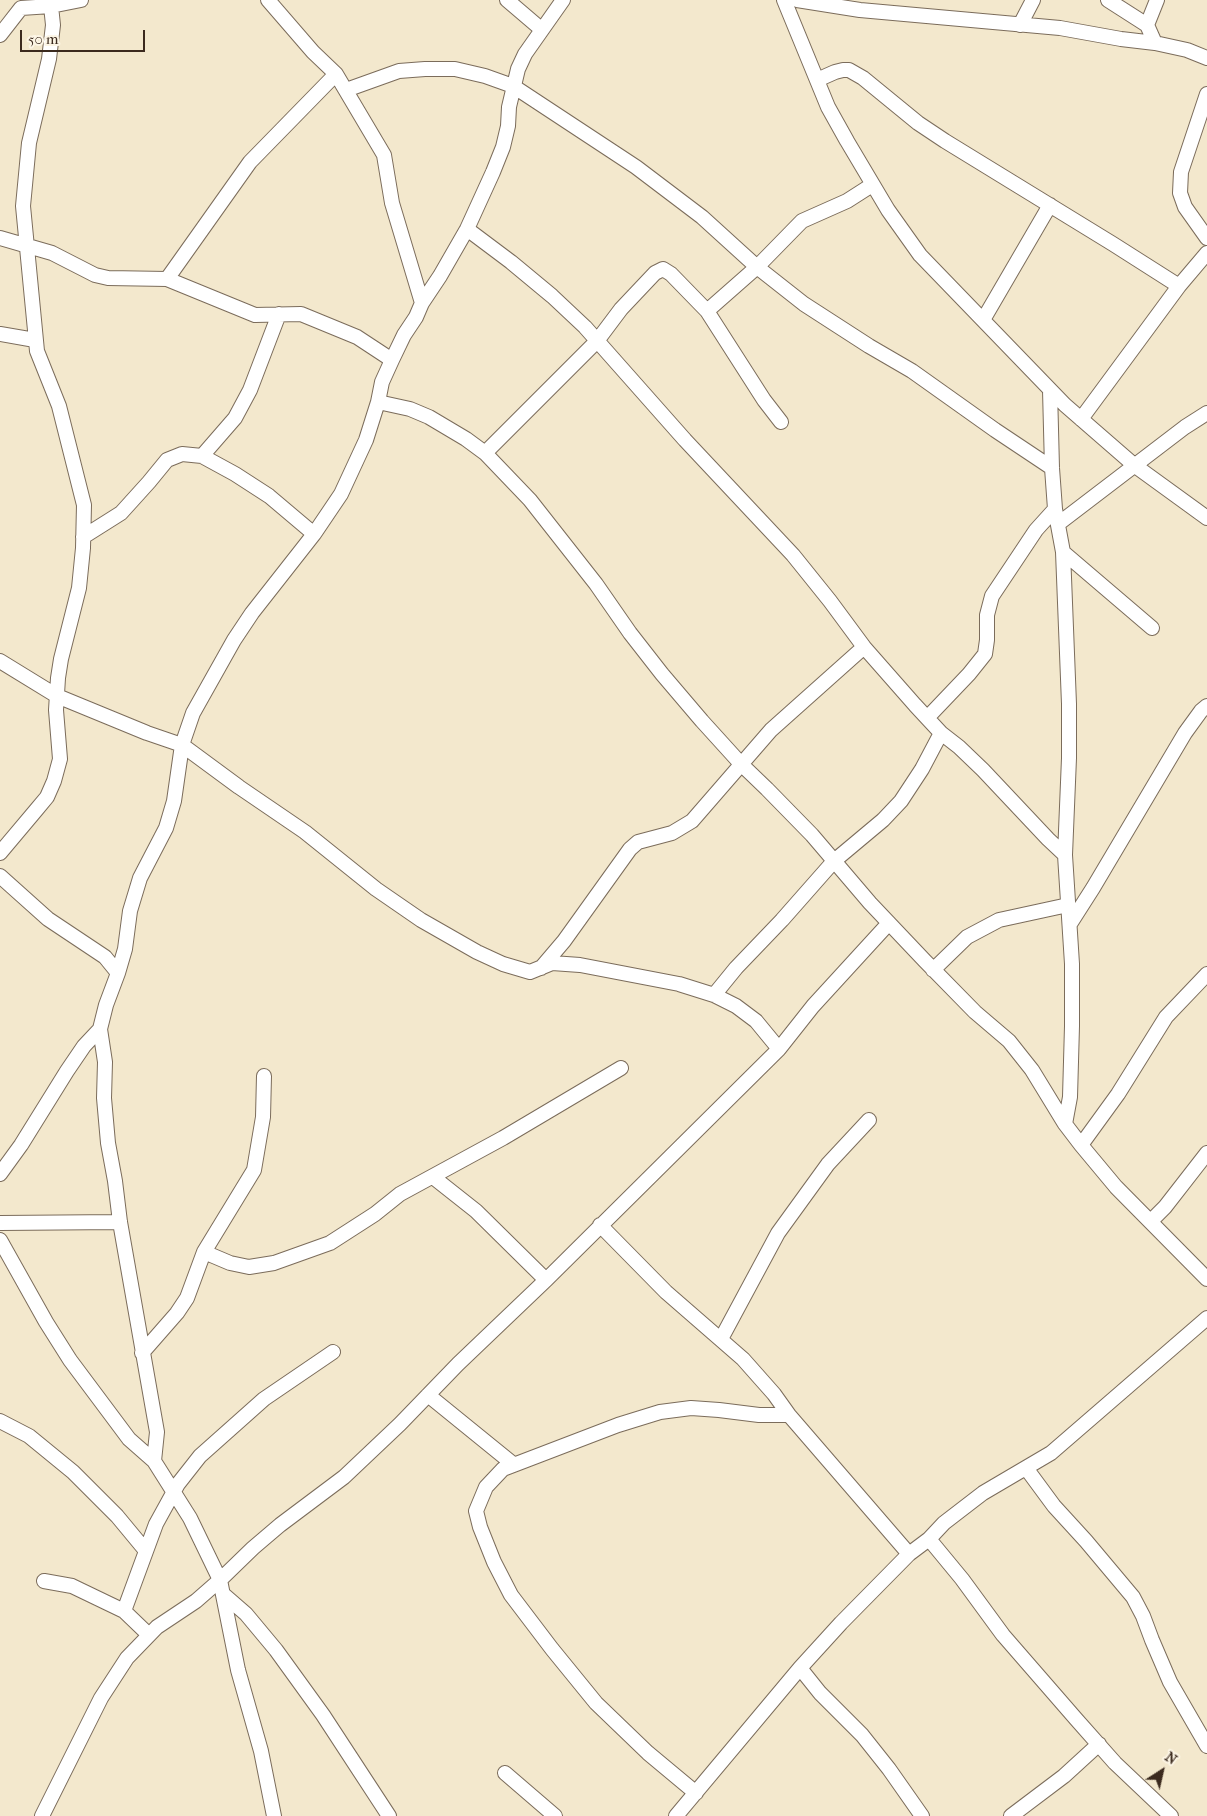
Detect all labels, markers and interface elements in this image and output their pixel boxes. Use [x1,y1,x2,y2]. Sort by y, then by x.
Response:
scale bar [22,20,148,52]
text: 50 m [28,30,58,48]
north arrow [1137,1746,1187,1796]
text: N [1162,1748,1180,1768]

